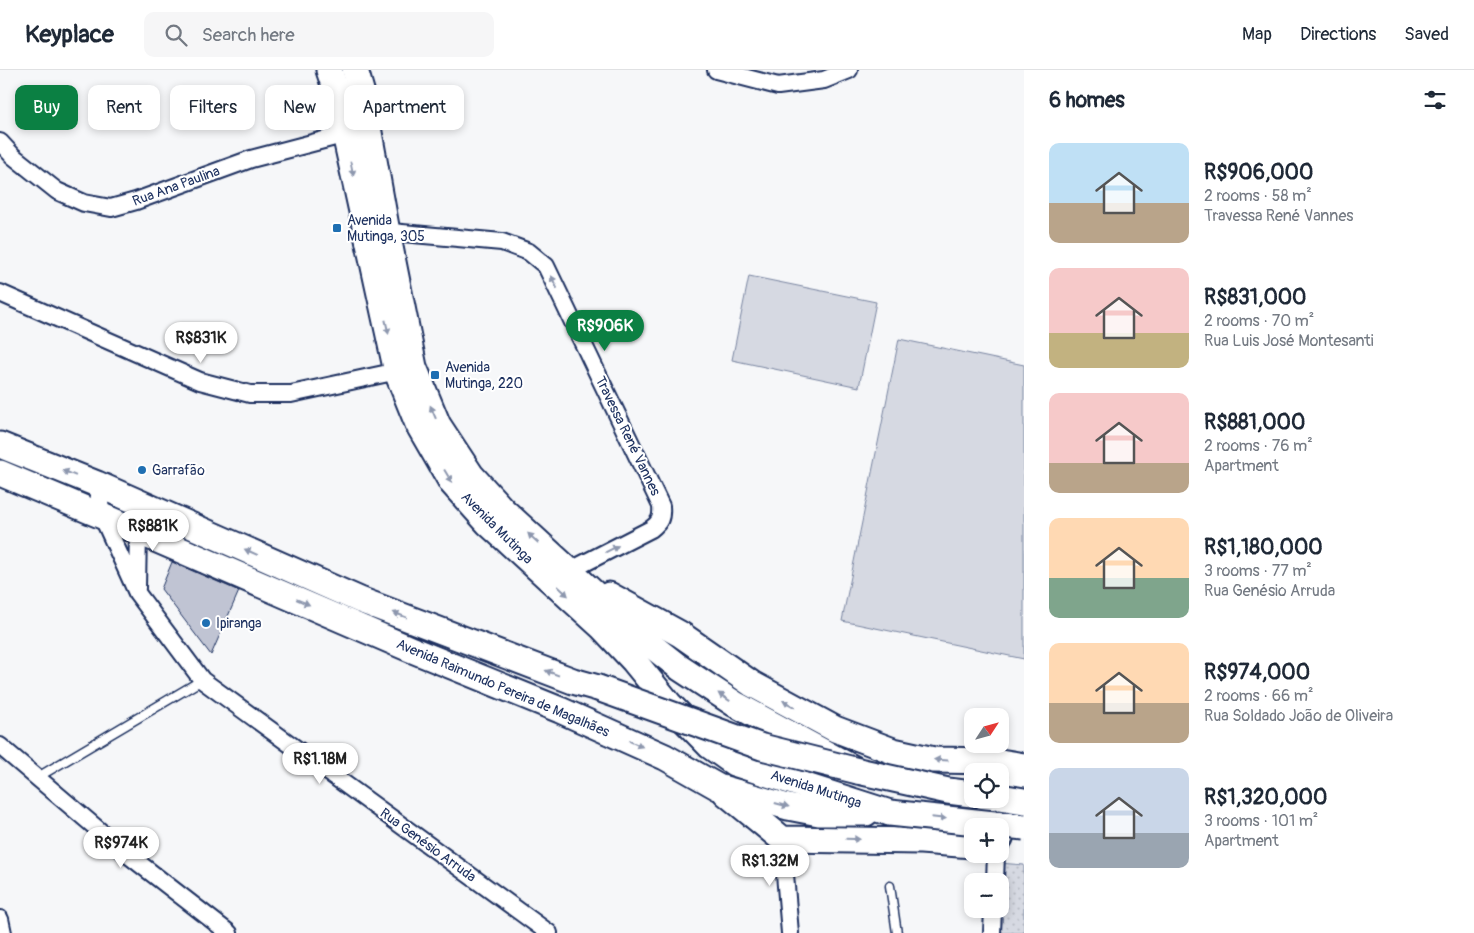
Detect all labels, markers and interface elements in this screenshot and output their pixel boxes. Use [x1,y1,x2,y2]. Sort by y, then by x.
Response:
search box [144,12,494,57]
text: Keyplace [25,20,114,49]
icon: search [162,21,190,49]
text: Search here [202,23,295,47]
text: Map [1242,23,1272,46]
text: Directions [1300,23,1376,46]
text: Saved [1404,23,1449,46]
chip: Buy [15,85,78,130]
chip: Rent [88,85,160,130]
chip: Filters [170,85,255,130]
chip: New [265,85,334,130]
chip: Apartment [344,85,464,130]
icon: filters [1421,86,1449,114]
text: 6 homes [1049,87,1125,114]
text: R$906,000 [1204,159,1313,186]
one-way arrow [348,161,356,176]
street label: Rua Ana Paulina [130,162,222,210]
icon: home [1089,163,1149,223]
text: 2 rooms · 58 m² [1204,186,1312,206]
text: Travessa René Vannes [1204,206,1353,226]
place label: Avenida Mutinga, 305 [347,212,425,245]
marker: Avenida Mutinga, 305 [331,222,343,234]
one-way arrow [550,275,558,289]
text: R$831,000 [1204,284,1306,311]
icon: home [1089,288,1149,348]
pin: R$906K [564,310,646,352]
text: 2 rooms · 70 m² [1204,311,1314,331]
text: R$906K [577,316,633,336]
one-way arrow [383,320,391,335]
pin: R$831K [160,322,242,364]
text: R$831K [176,328,226,348]
text: Rua Luis José Montesanti [1204,331,1374,351]
place label: Avenida Mutinga, 220 [445,359,523,392]
marker: Avenida Mutinga, 220 [429,369,441,381]
street label: Travessa René Vannes [592,374,665,499]
one-way arrow [428,405,436,419]
text: R$881,000 [1204,409,1305,436]
icon: home [1089,413,1149,473]
text: 2 rooms · 76 m² [1204,436,1313,456]
text: Apartment [1204,456,1279,476]
place label: Garrafão [152,462,205,479]
marker: Garrafão [136,464,148,476]
one-way arrow [62,469,77,476]
one-way arrow [444,470,453,483]
street label: Avenida Mutinga [458,489,536,567]
pin: R$881K [112,510,194,552]
text: R$881K [128,516,178,536]
one-way arrow [527,532,539,544]
text: R$1,180,000 [1204,534,1323,561]
icon: home [1089,538,1149,598]
one-way arrow [605,545,619,553]
one-way arrow [244,547,258,555]
text: 3 rooms · 77 m² [1204,561,1312,581]
text: Rua Genésio Arruda [1204,581,1335,601]
one-way arrow [556,585,568,597]
one-way arrow [295,598,310,606]
one-way arrow [392,611,407,619]
place label: Ipiranga [216,615,262,632]
marker: Ipiranga [200,617,212,629]
street label: Avenida Raimundo Pereira de Magalhães [394,635,613,741]
text: R$974,000 [1204,659,1310,686]
icon: home [1089,663,1149,723]
one-way arrow [545,669,559,677]
text: 2 rooms · 66 m² [1204,686,1314,706]
one-way arrow [717,692,731,702]
one-way arrow [782,700,797,708]
text: Rua Soldado João de Oliveira [1204,706,1393,726]
north arrow [964,708,1009,752]
map controls [964,708,1009,918]
one-way arrow [629,740,643,748]
pin: R$1.18M [274,742,366,785]
text: R$1.18M [293,749,347,769]
one-way arrow [932,756,948,764]
button: locate [964,763,1009,808]
street label: Avenida Mutinga [768,766,864,812]
text: R$1,320,000 [1204,784,1327,811]
icon: home [1089,788,1149,848]
one-way arrow [774,802,789,810]
street label: Rua Genésio Arruda [377,804,479,886]
text: 3 rooms · 101 m² [1204,811,1318,831]
one-way arrow [931,814,947,822]
button: + [964,818,1009,863]
pin: R$974K [80,826,162,869]
text: Apartment [1204,831,1279,851]
text: R$974K [94,833,148,853]
one-way arrow [845,835,861,843]
pin: R$1.32M [724,844,816,887]
text: R$1.32M [741,851,799,871]
button: − [964,873,1009,918]

